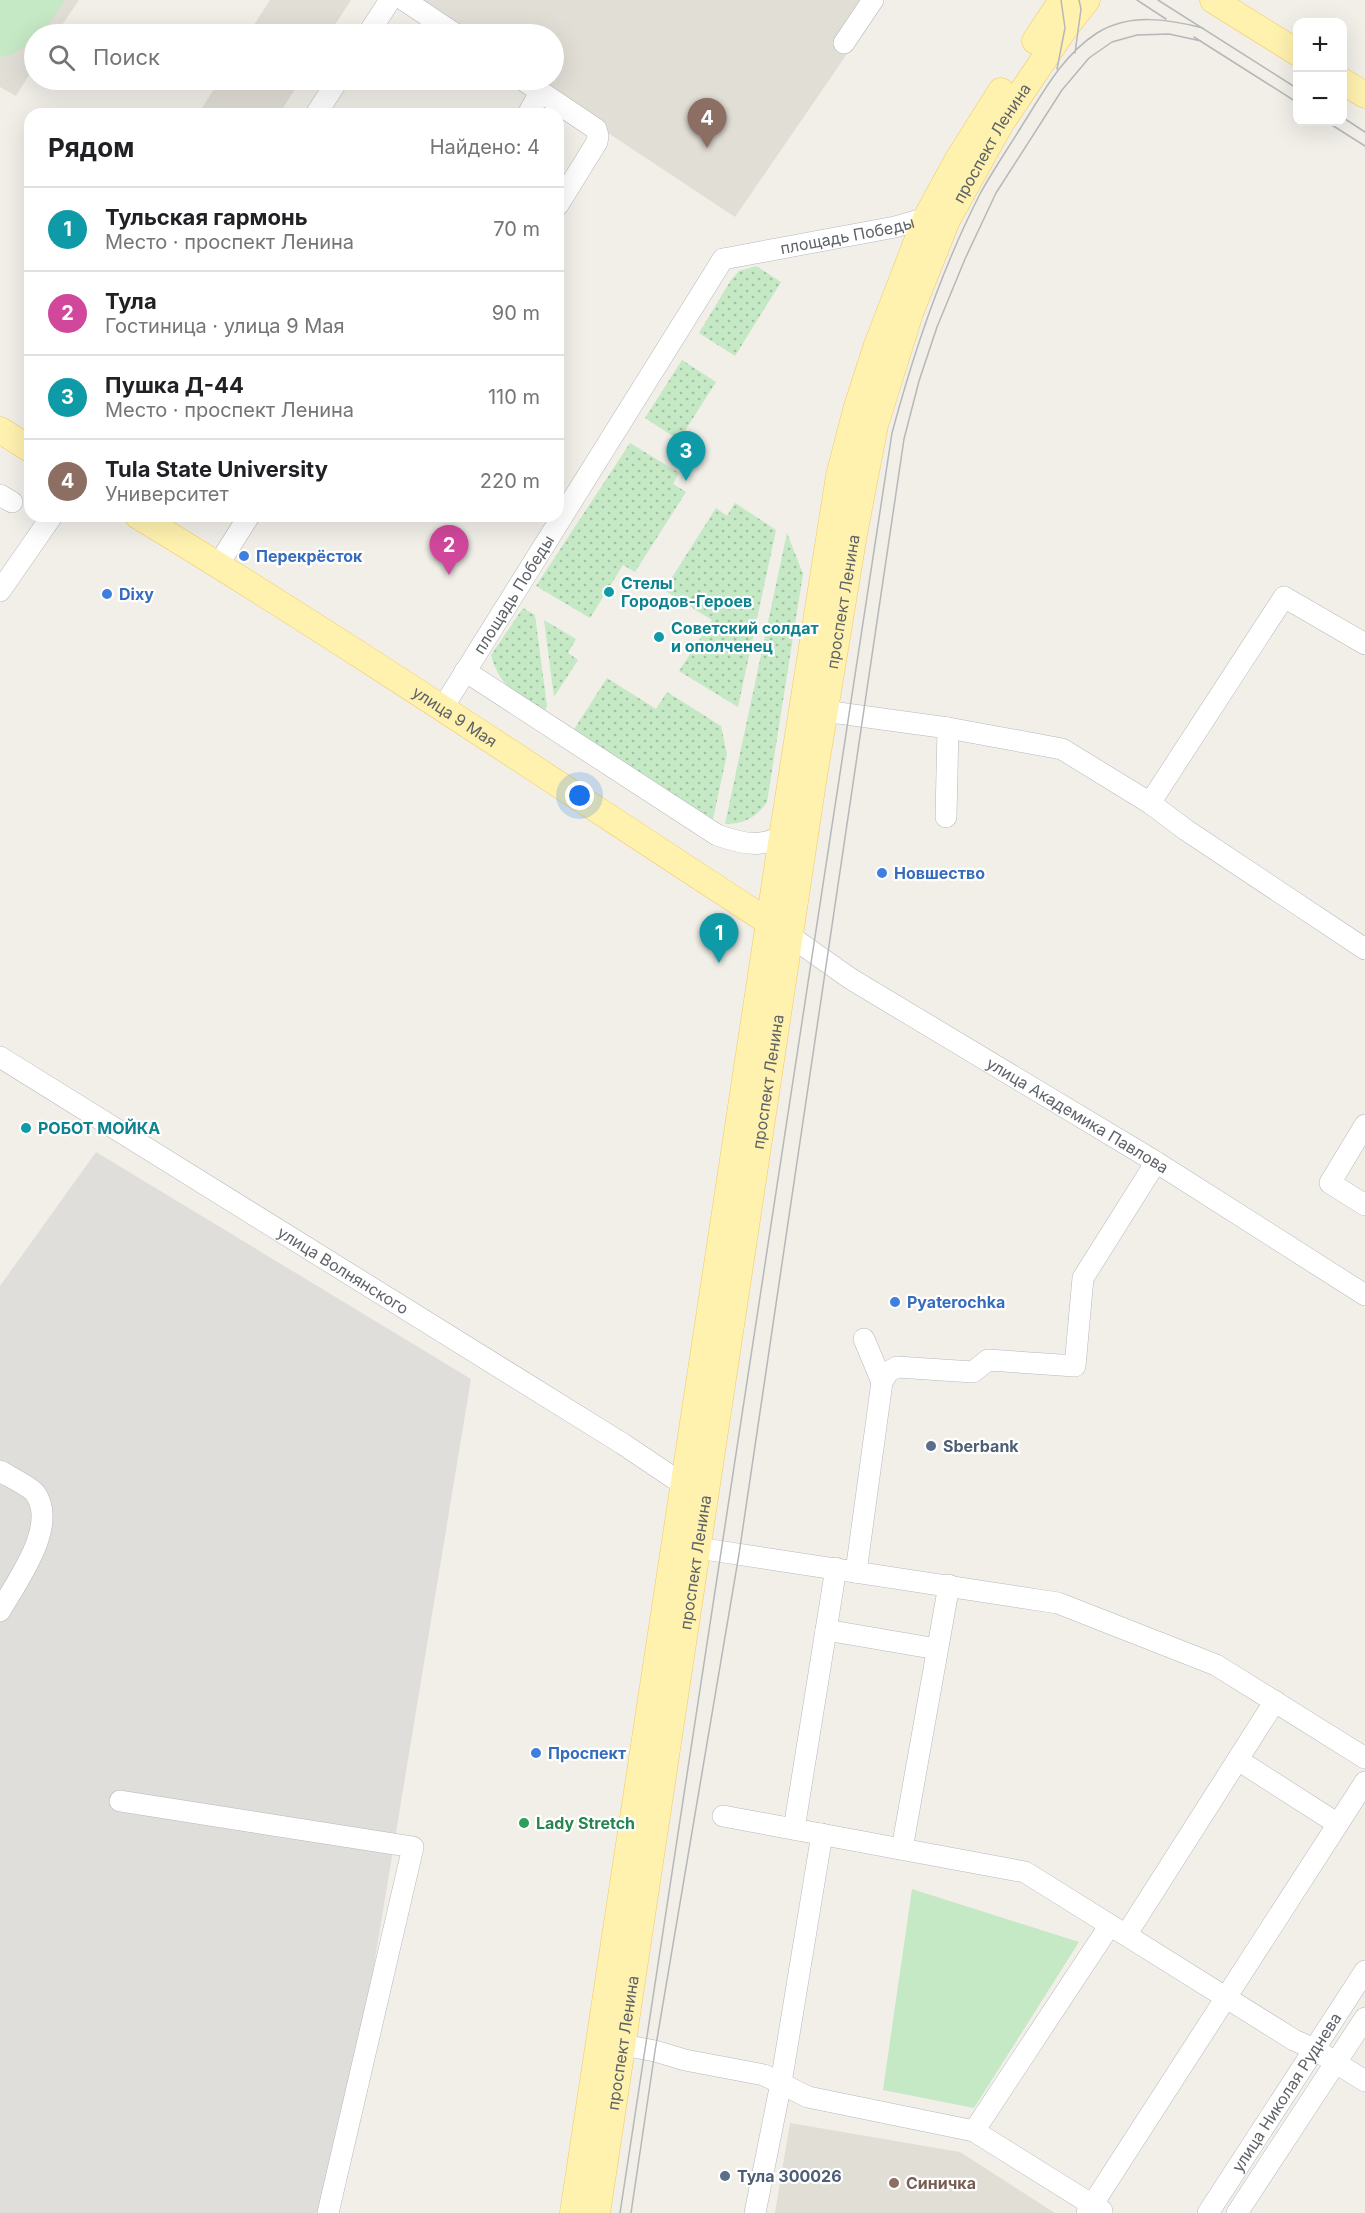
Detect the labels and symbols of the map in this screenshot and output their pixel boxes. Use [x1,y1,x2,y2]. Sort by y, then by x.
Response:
street label: проспект Ленина [948,79,1035,207]
pin: 4 [688,98,726,148]
street label: площадь Победы [779,212,917,258]
pin: 3 [666,432,706,481]
pin: 2 [430,526,468,575]
street label: площадь Победы [469,531,558,658]
street label: проспект Ленина [822,533,864,670]
place label: Перекрёсток [256,546,363,566]
marker: Перекрёсток [237,549,251,563]
place label: Стелы Городов-Героев [621,573,752,611]
place label: Dixy [119,584,154,604]
marker: Стелы Городов-Героев [602,585,616,599]
marker: Dixy [100,587,114,601]
place label: Советский солдат и ополченец [671,618,819,656]
marker: Советский солдат и ополченец [652,630,666,644]
street label: улица 9 Мая [409,682,501,751]
your location [565,781,594,810]
place label: Новшество [894,863,985,883]
marker: Новшество [875,866,889,880]
pin: 1 [700,914,738,963]
street label: проспект Ленина [748,1013,788,1151]
street label: улица Академика Павлова [983,1053,1172,1177]
place label: РОБОТ МОЙКА [38,1118,160,1138]
marker: РОБОТ МОЙКА [19,1121,33,1135]
street label: улица Волнянского [274,1222,412,1318]
place label: Pyaterochka [907,1292,1005,1312]
marker: Pyaterochka [888,1295,902,1309]
place label: Sberbank [943,1436,1019,1456]
marker: Sberbank [924,1439,938,1453]
street label: проспект Ленина [675,1494,715,1631]
place label: Проспект [548,1743,626,1763]
marker: Проспект [529,1746,543,1760]
place label: Lady Stretch [536,1813,635,1833]
marker: Lady Stretch [517,1816,531,1830]
street label: проспект Ленина [603,1974,643,2112]
street label: улица Николая Руднева [1227,2009,1345,2176]
place label: Тула 300026 [737,2166,842,2186]
marker: Тула 300026 [718,2169,732,2183]
place label: Синичка [906,2173,976,2193]
marker: Синичка [887,2176,901,2190]

